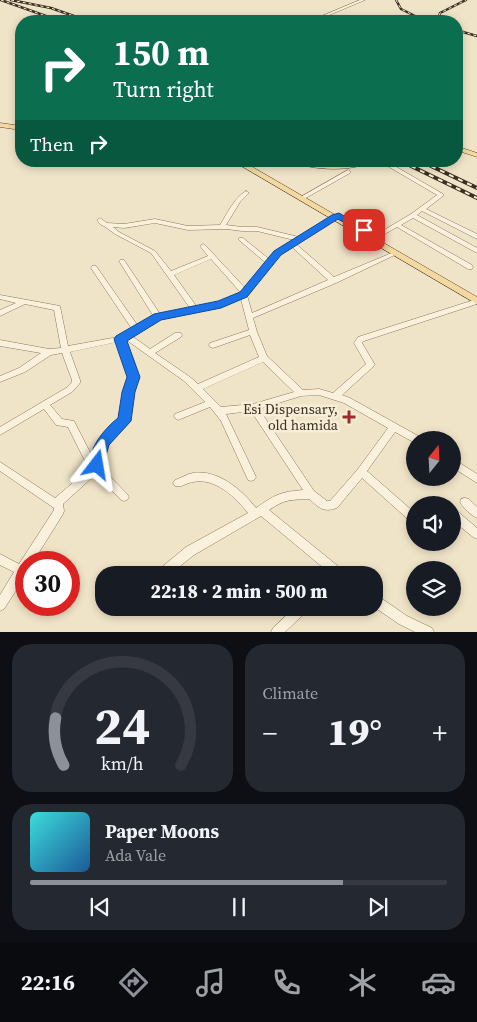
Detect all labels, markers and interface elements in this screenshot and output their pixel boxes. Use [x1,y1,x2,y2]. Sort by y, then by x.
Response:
text: 150 m [113,29,209,77]
icon: right [30,35,95,100]
text: Turn right [113,74,214,104]
icon: right [84,130,112,158]
text: Then [30,131,74,157]
pin [343,209,385,251]
icon: arrive [350,216,378,244]
place label: Esi Dispensary, old hamida [243,399,339,435]
marker: Esi Dispensary, old hamida [342,410,356,424]
north arrow [406,431,461,486]
map controls [406,431,461,616]
position arrow [70,438,122,490]
button: sound [406,496,461,551]
speed limit sign: 30 [15,551,80,616]
button: layers [406,561,461,616]
text: 22:18 · 2 min · 500 m [150,578,328,604]
text: Climate [263,682,318,704]
text: 24 [94,690,150,761]
text: 19° [328,706,382,758]
text: − [263,714,277,752]
text: + [432,714,447,752]
text: km/h [101,751,144,776]
text: Paper Moons [105,818,219,844]
text: Ada Vale [105,844,166,866]
icon: previous [86,893,114,921]
icon: pause [225,893,253,921]
icon: next [364,893,392,921]
icon: directions [116,965,151,1000]
icon: music [193,965,228,1000]
icon: phone [269,965,304,1000]
icon: climate [345,965,380,1000]
icon: car [421,965,456,1000]
text: 22:16 [21,967,75,997]

